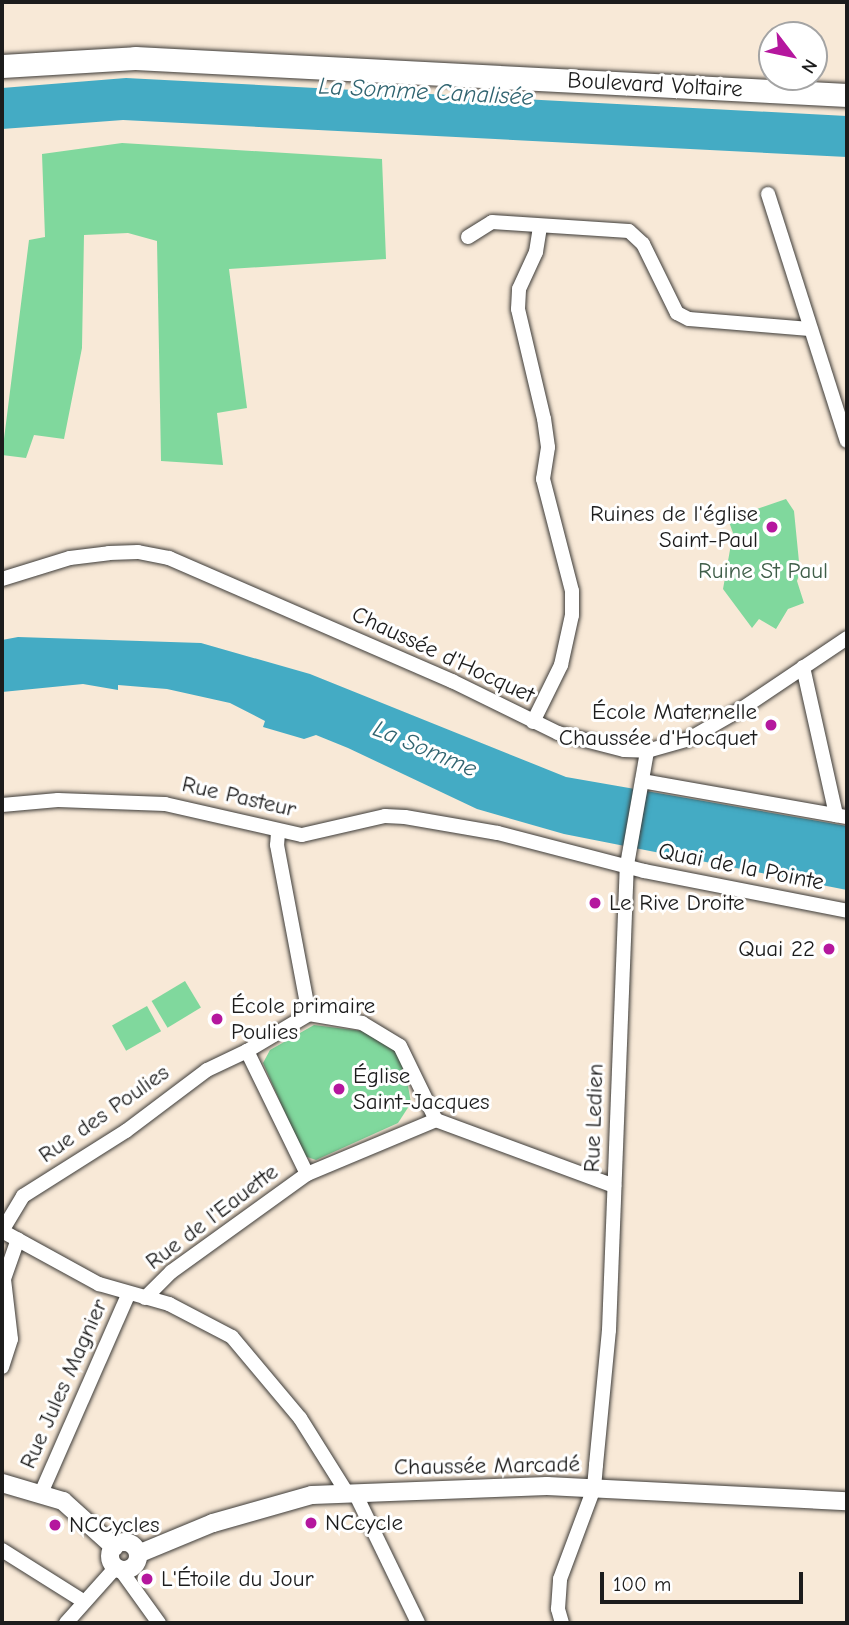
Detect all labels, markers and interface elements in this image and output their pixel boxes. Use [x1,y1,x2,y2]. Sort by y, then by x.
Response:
north arrow [758,21,828,91]
text: N [797,55,822,77]
street label: Boulevard Voltaire [567,67,743,103]
water label: La Somme Canalisée [318,72,534,112]
place label: Ruines de l'église Saint-Paul [590,500,758,554]
marker: Ruines de l'église Saint-Paul [764,519,780,535]
park label: Ruine St Paul [698,557,828,585]
street label: Chaussée d'Hocquet [347,601,539,709]
place label: École Maternelle Chaussée d'Hocquet [559,698,757,752]
water label: La Somme [369,714,481,784]
marker: École Maternelle Chaussée d'Hocquet [763,717,779,733]
street label: Rue Pasteur [179,770,299,824]
street label: Quai de la Pointe [656,837,826,897]
place label: Le Rive Droite [609,889,745,917]
marker: Le Rive Droite [587,895,603,911]
place label: Quai 22 [738,935,815,963]
marker: Quai 22 [821,941,837,957]
place label: École primaire Poulies [231,992,375,1046]
marker: École primaire Poulies [209,1011,225,1027]
street label: Rue des Poulies [33,1059,175,1169]
place label: Église Saint-Jacques [353,1062,490,1116]
street label: Rue Ledien [578,1063,610,1173]
marker: Église Saint-Jacques [331,1081,347,1097]
street label: Rue de l'Eauette [140,1158,284,1276]
street label: Rue Jules Magnier [14,1295,114,1473]
street label: Chaussée Marcadé [394,1451,580,1481]
place label: NCcycle [325,1509,403,1537]
place label: NCCycles [69,1511,160,1539]
marker: NCcycle [303,1515,319,1531]
marker: NCCycles [47,1517,63,1533]
scale bar [604,1558,807,1602]
place label: L'Étoile du Jour [161,1565,314,1593]
marker: L'Étoile du Jour [139,1571,155,1587]
text: 100 m [613,1572,671,1596]

